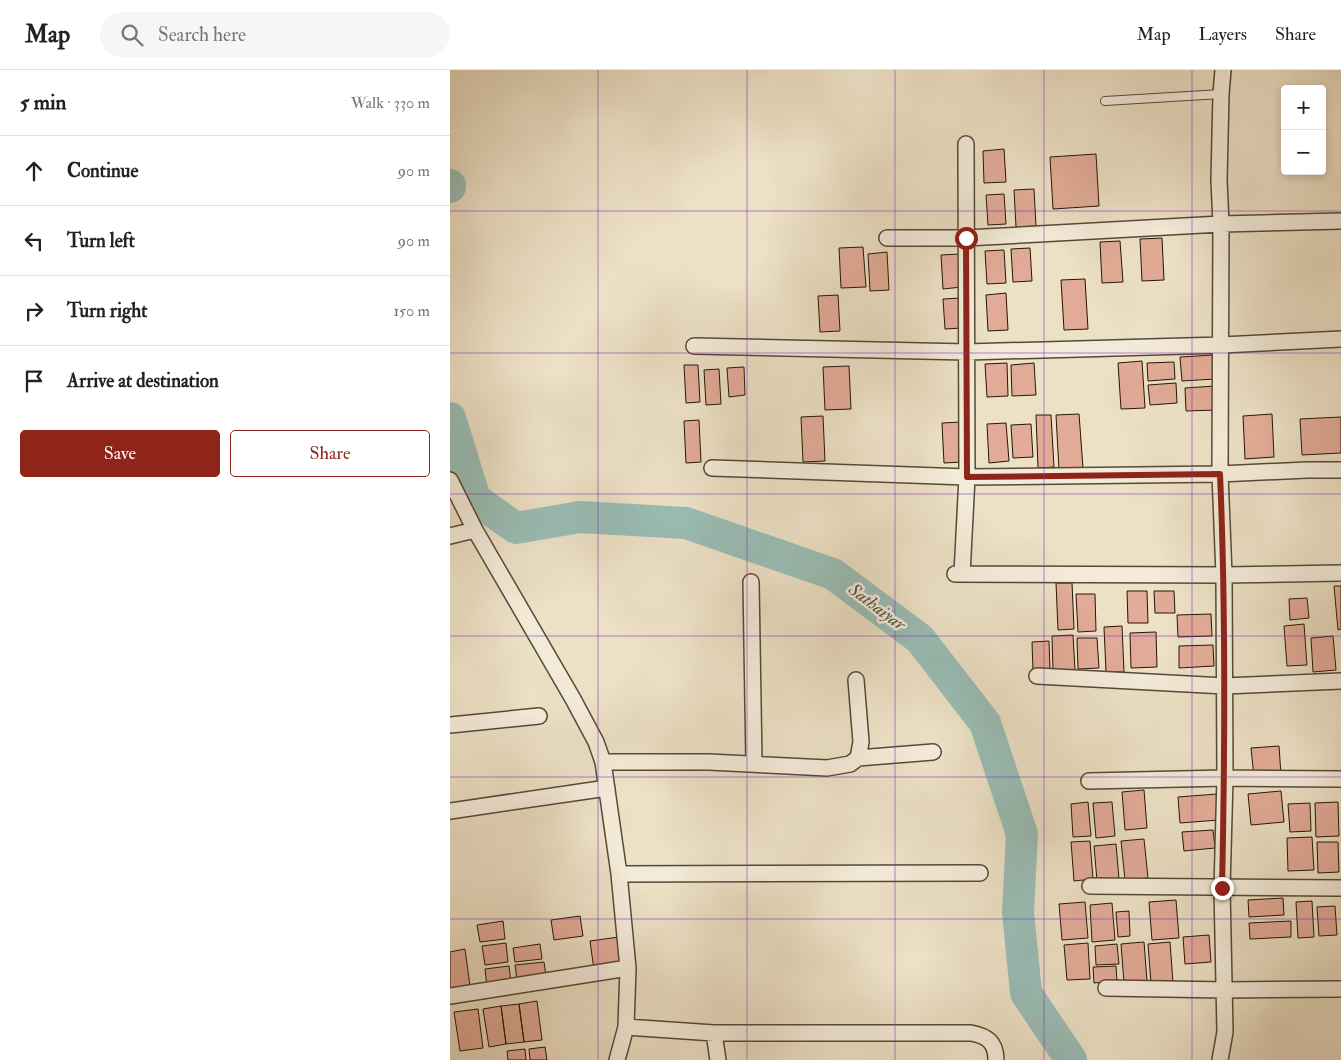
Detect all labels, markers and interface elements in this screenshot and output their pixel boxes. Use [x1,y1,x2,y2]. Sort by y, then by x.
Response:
search box [100,12,450,57]
text: Map [25,19,70,50]
icon: search [118,21,146,49]
text: Search here [158,23,246,47]
text: Map [1137,23,1171,46]
text: Layers [1199,23,1247,46]
text: Share [1275,23,1316,46]
map controls [1281,85,1326,175]
button: + [1281,85,1326,130]
text: 5 min [20,89,66,116]
text: Walk · 330 m [351,93,430,113]
button: − [1281,130,1326,175]
icon: ahead [20,157,48,185]
text: Continue [67,159,138,183]
text: 90 m [398,161,430,181]
icon: left [20,227,48,255]
route start [955,227,978,250]
text: Turn left [67,229,135,253]
text: 90 m [398,231,430,251]
icon: right [20,297,48,325]
text: Turn right [67,299,147,323]
text: 150 m [393,301,430,321]
icon: arrive [20,367,48,395]
text: Arrive at destination [67,369,219,393]
button: Save [20,430,220,477]
button: Share [230,430,430,477]
water label: Sathaiyar [843,578,911,637]
route end [1211,877,1234,900]

